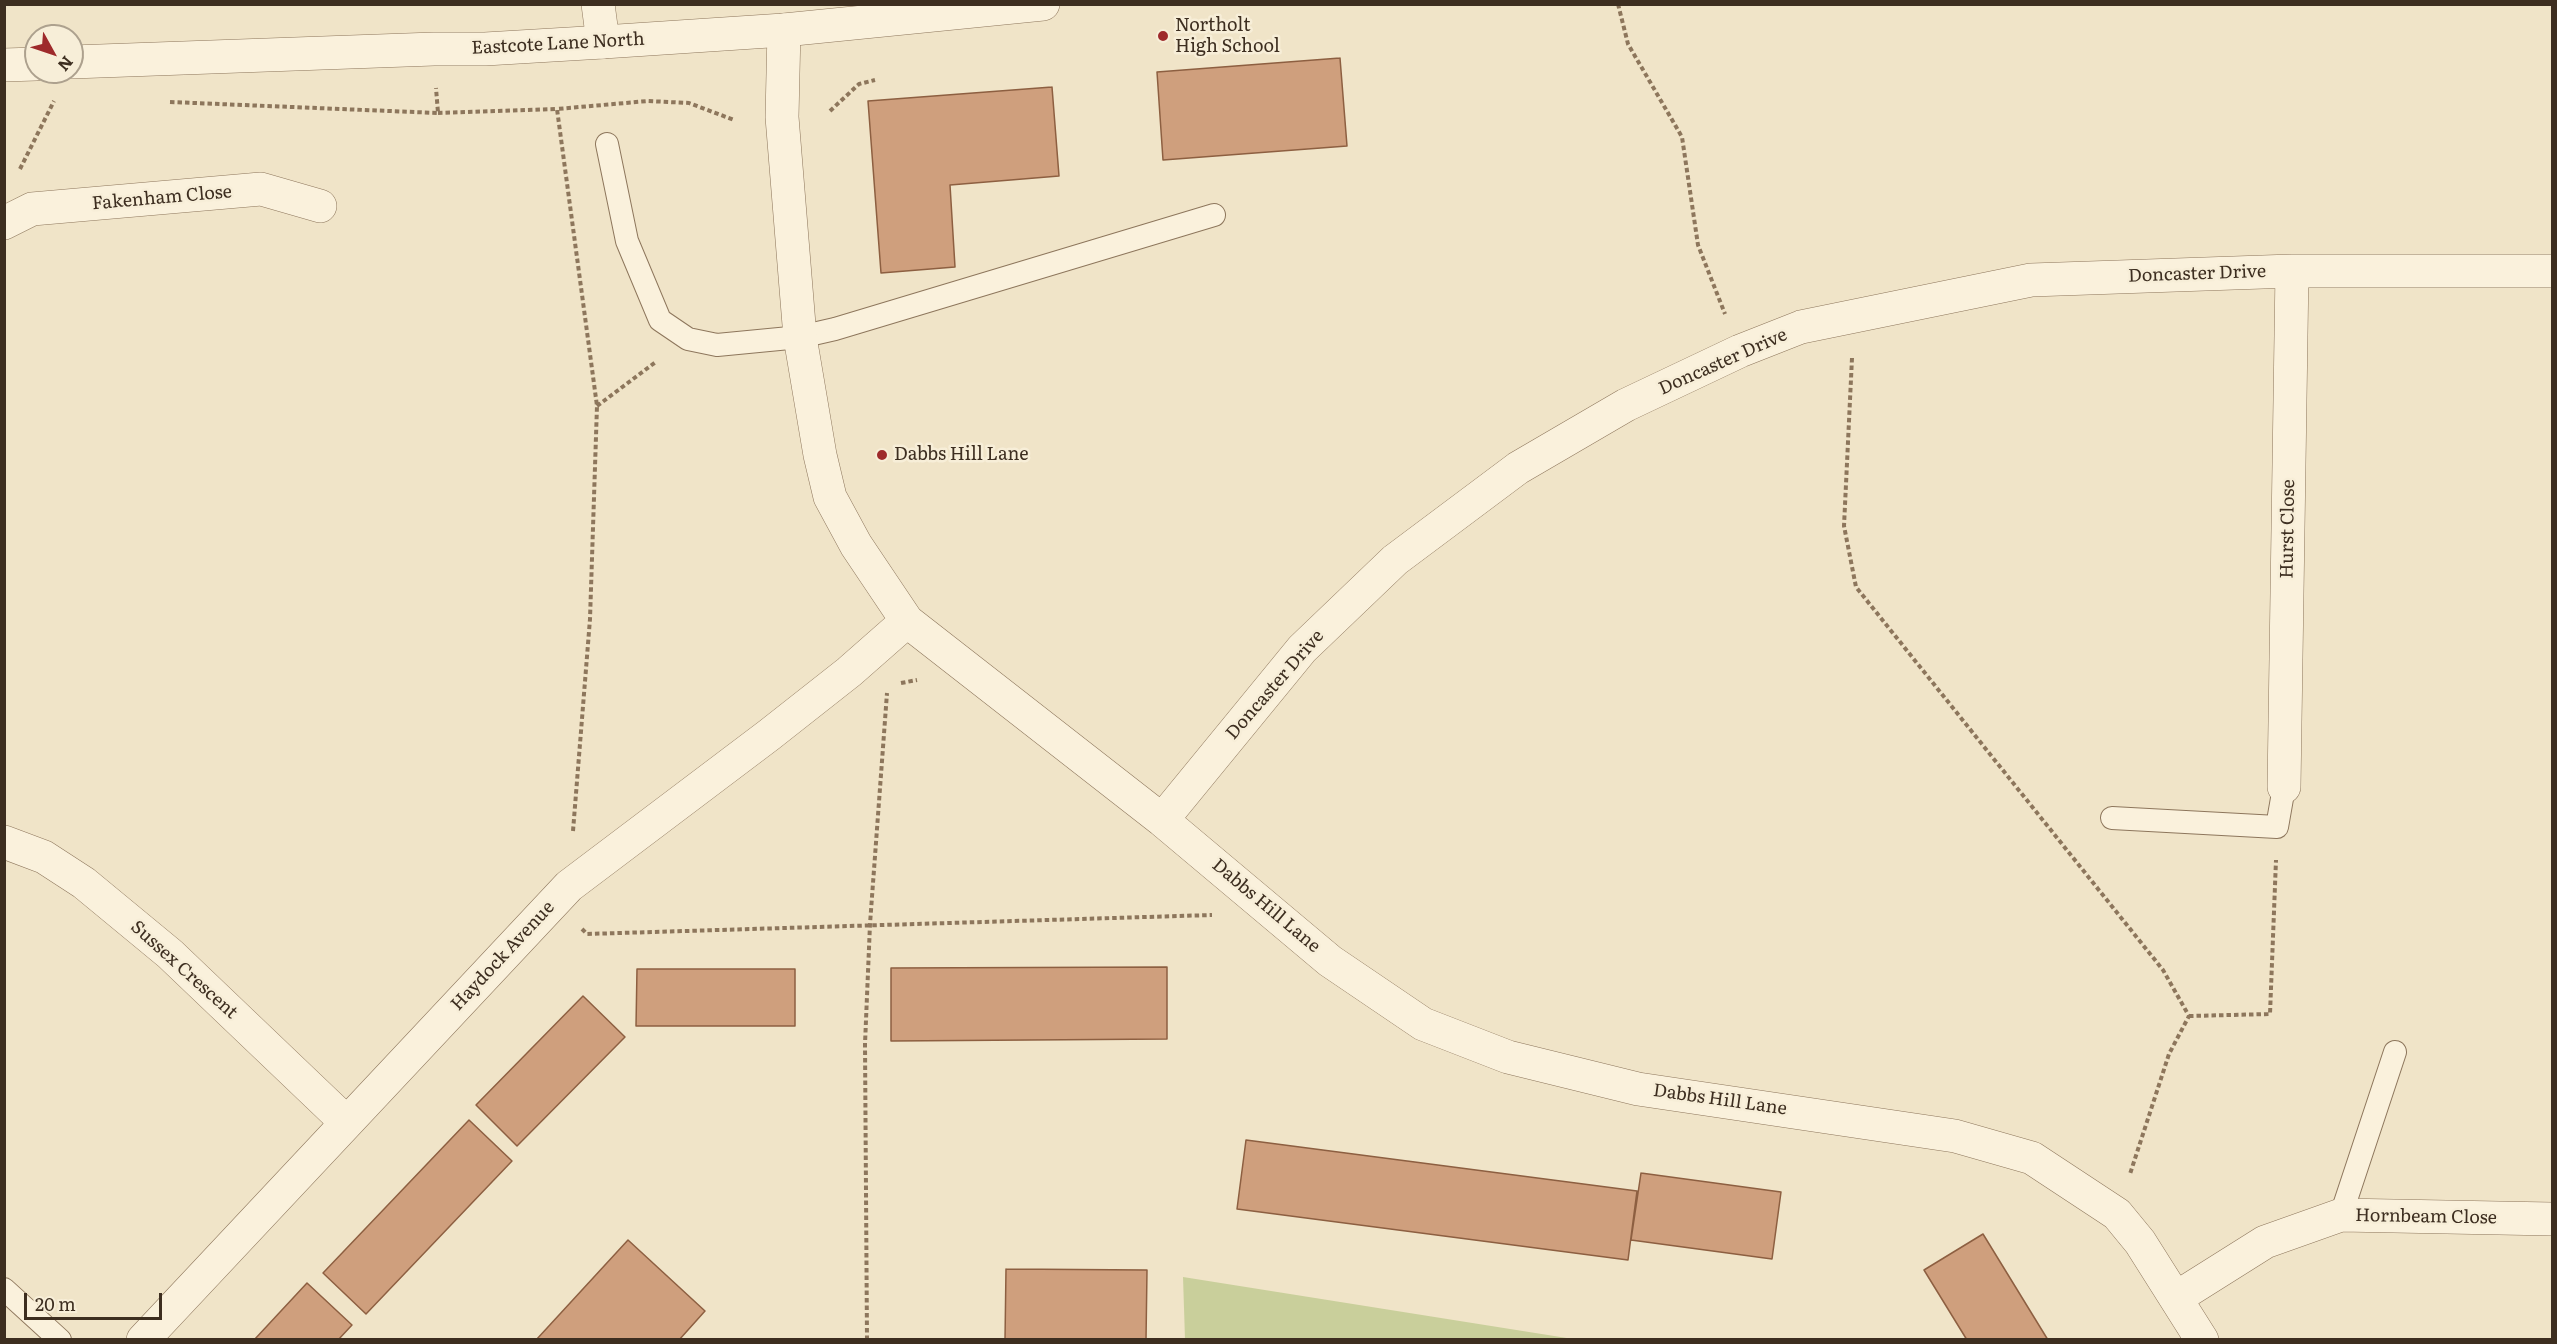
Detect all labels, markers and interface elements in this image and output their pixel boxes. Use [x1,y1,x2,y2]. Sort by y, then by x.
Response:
place label: Northolt High School [1175,15,1280,57]
north arrow [24,24,84,84]
street label: Eastcote Lane North [471,29,645,59]
marker: Northolt High School [1156,29,1170,43]
text: N [53,51,80,77]
street label: Fakenham Close [91,181,233,215]
street label: Doncaster Drive [2128,261,2266,287]
street label: Doncaster Drive [1656,324,1790,400]
place label: Dabbs Hill Lane [894,444,1029,466]
marker: Dabbs Hill Lane [875,448,889,462]
street label: Hurst Close [2276,479,2300,579]
street label: Doncaster Drive [1222,626,1328,744]
street label: Dabbs Hill Lane [1208,854,1324,958]
street label: Haydock Avenue [447,897,559,1015]
street label: Sussex Crescent [126,916,242,1024]
street label: Dabbs Hill Lane [1652,1080,1788,1120]
street label: Hornbeam Close [2355,1205,2497,1229]
scale bar [27,1281,165,1319]
text: 20 m [35,1290,76,1317]

